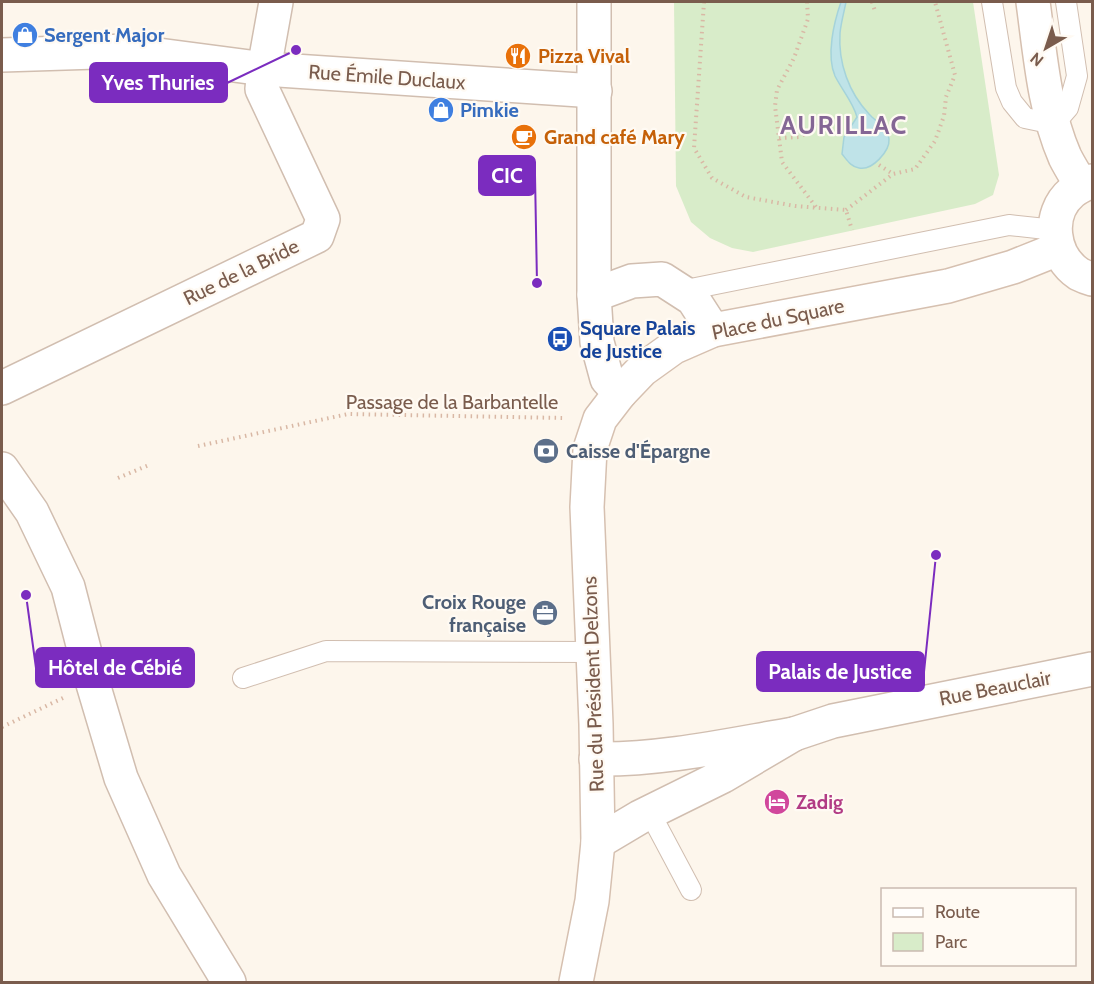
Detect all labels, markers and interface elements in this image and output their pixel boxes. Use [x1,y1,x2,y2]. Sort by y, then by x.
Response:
north arrow [1016,18,1076,78]
shop icon: Sergent Major [10,20,40,50]
place label: Sergent Major [44,23,165,47]
restaurant icon: Pizza Vival [503,41,533,71]
place label: Pizza Vival [538,44,630,68]
text: N [1027,48,1047,70]
street label: Rue Émile Duclaux [308,60,467,94]
callout: Yves Thuries [90,63,227,102]
text: Yves Thuries [101,70,215,95]
shop icon: Pimkie [426,95,456,125]
place label: Pimkie [460,98,519,122]
district label: AURILLAC [780,109,908,141]
cafe icon: Grand café Mary [509,122,539,152]
place label: Grand café Mary [544,125,685,149]
callout: CIC [479,156,535,195]
text: CIC [491,163,523,188]
street label: Rue de la Bride [179,234,303,310]
street label: Place du Square [710,293,846,345]
place label: Square Palais de Justice [580,316,695,363]
bus stop icon: Square Palais de Justice [545,324,575,354]
street label: Passage de la Barbantelle [346,390,558,414]
bank icon: Caisse d'Épargne [531,436,561,466]
place label: Caisse d'Épargne [566,439,710,463]
street label: Rue du Président Delzons [577,576,609,792]
place label: Croix Rouge française [422,590,526,637]
office icon: Croix Rouge française [530,598,560,628]
callout: Hôtel de Cébié [36,648,194,687]
callout: Palais de Justice [757,652,924,691]
text: Hôtel de Cébié [48,655,182,680]
text: Palais de Justice [768,659,912,684]
street label: Rue Beauclair [937,665,1054,711]
hotel icon: Zadig [762,787,792,817]
place label: Zadig [796,790,843,814]
legend [881,888,1076,966]
text: Route [935,901,980,923]
text: Parc [935,931,967,953]

